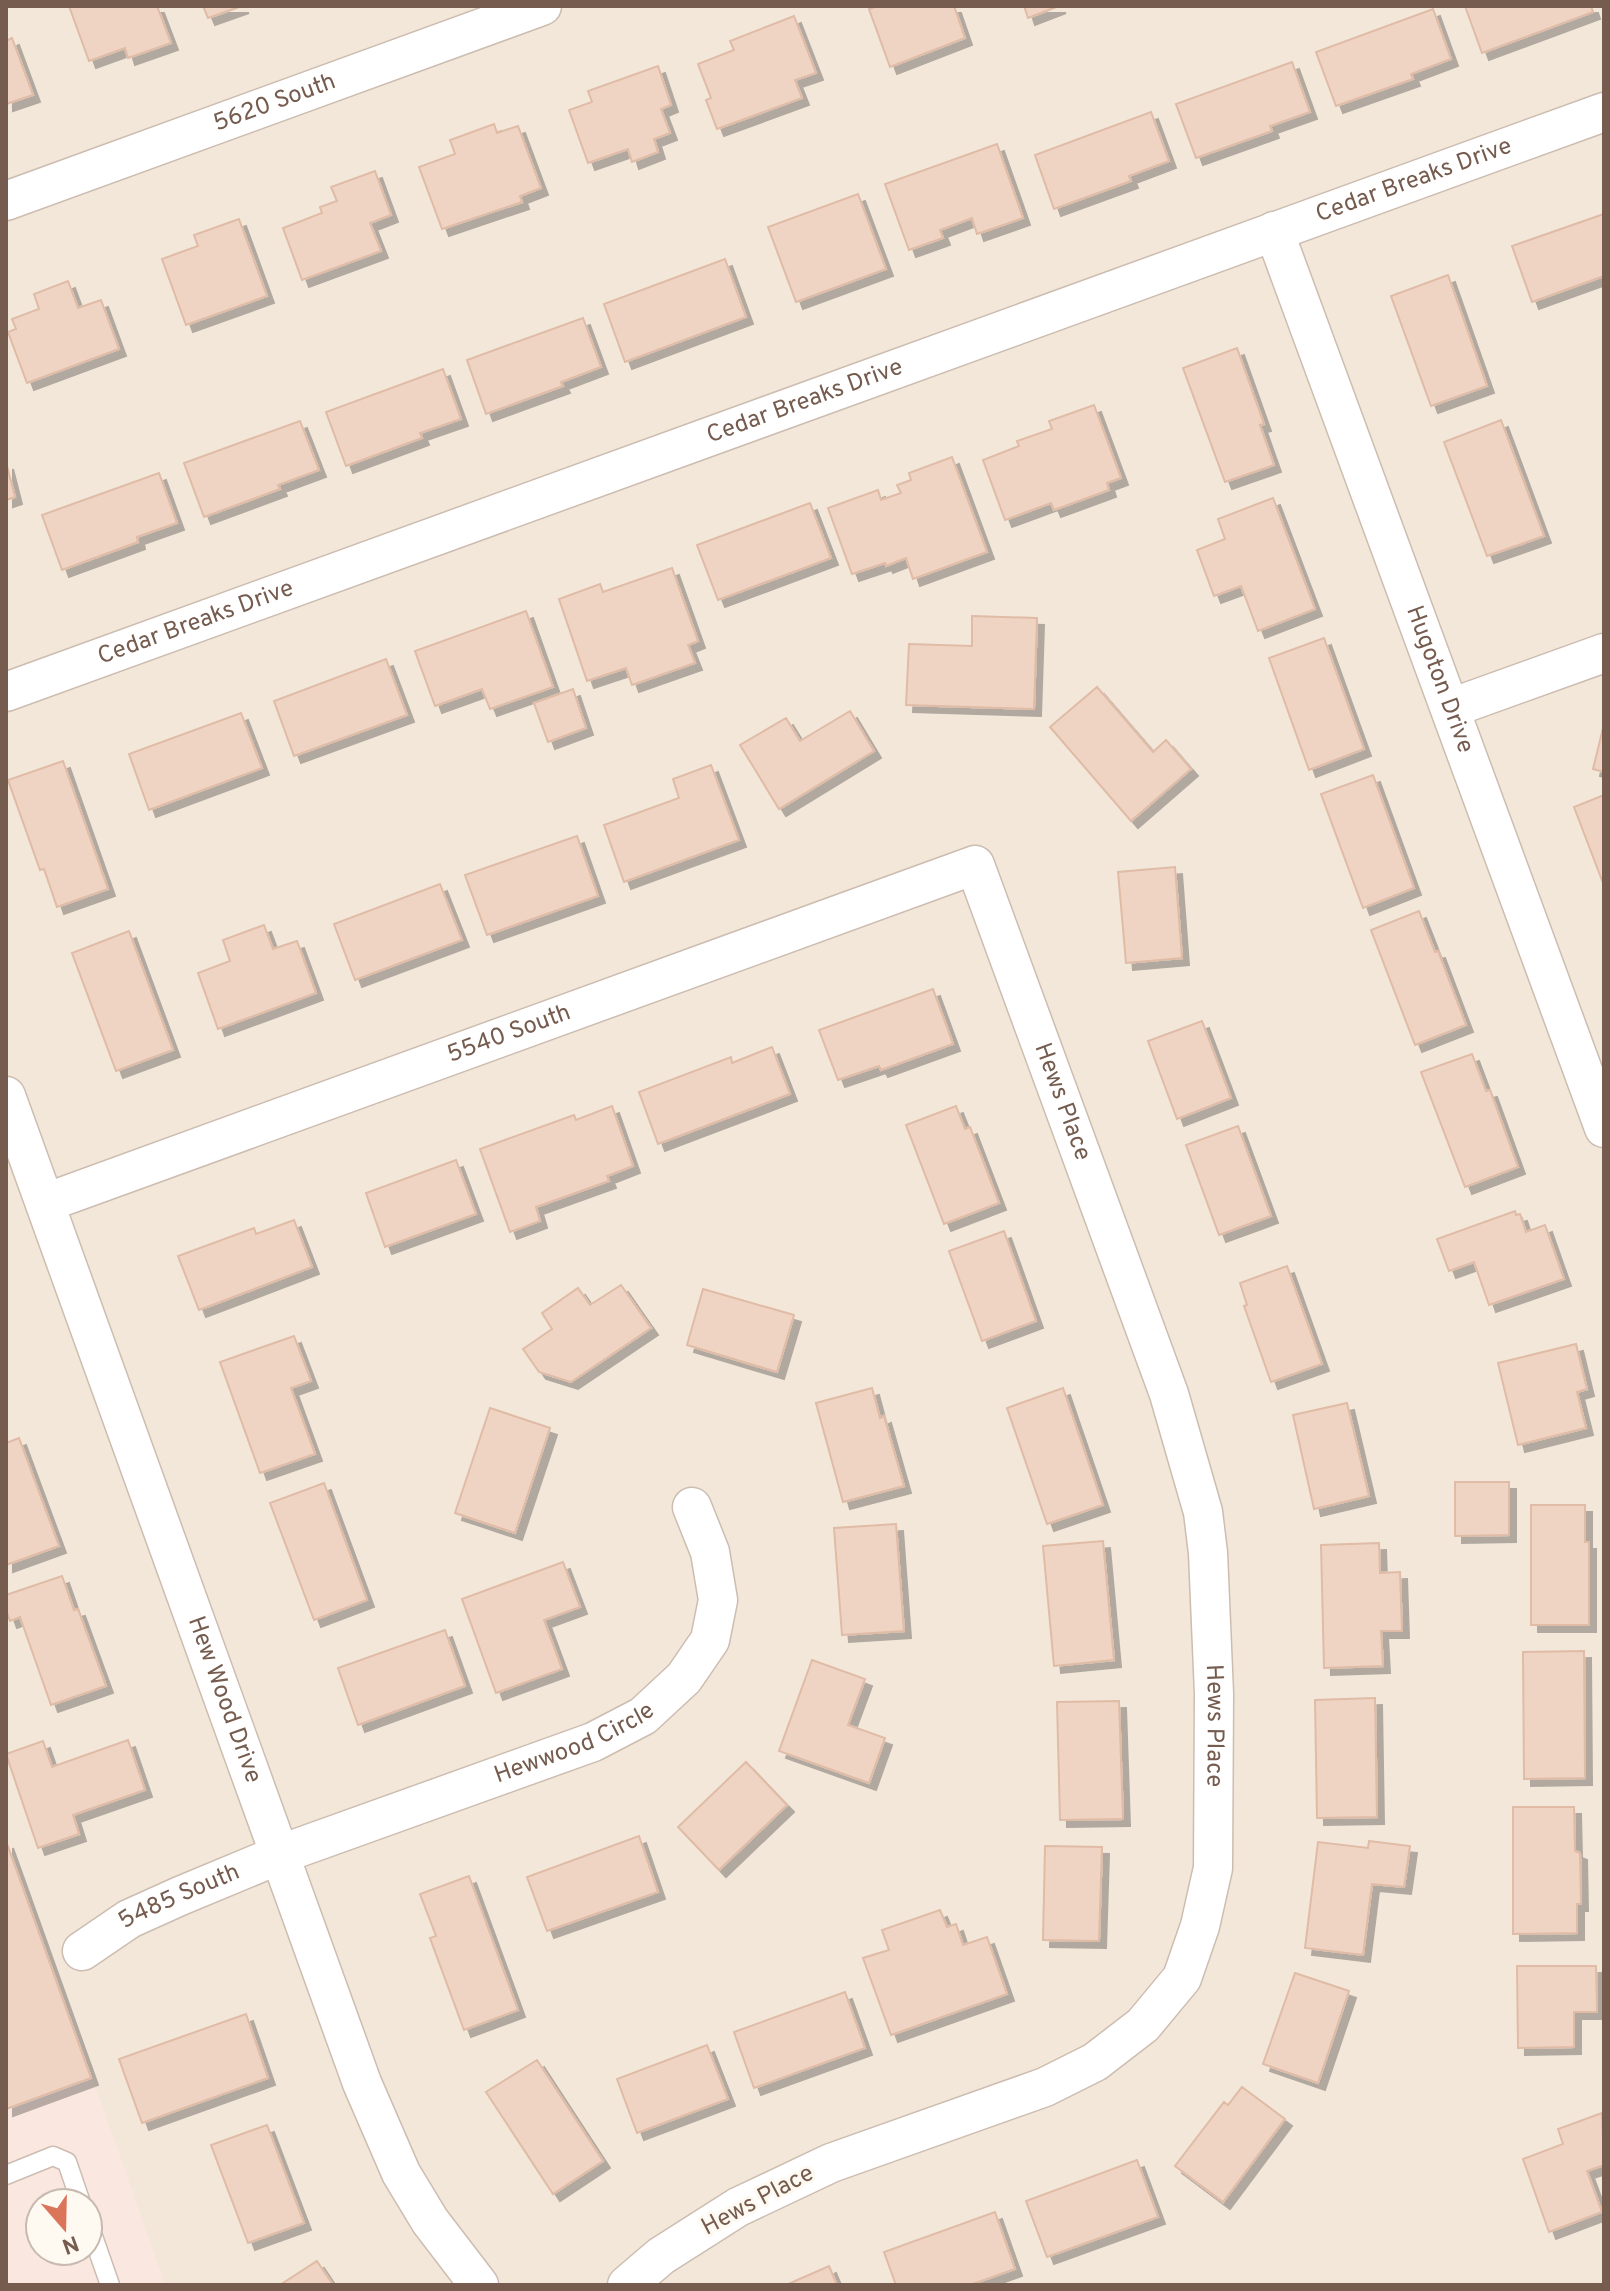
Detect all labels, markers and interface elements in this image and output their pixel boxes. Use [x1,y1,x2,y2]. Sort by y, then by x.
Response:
street label: 5620 South [210,67,340,139]
street label: Cedar Breaks Drive [1312,132,1516,230]
street label: Cedar Breaks Drive [703,353,907,451]
street label: Cedar Breaks Drive [94,574,298,672]
street label: Hugoton Drive [1398,602,1480,757]
street label: 5540 South [443,998,575,1070]
street label: Hews Place [1027,1039,1097,1165]
street label: Hew Wood Drive [180,1612,268,1787]
street label: Hews Place [1198,1664,1229,1787]
street label: Hewwood Circle [490,1697,662,1791]
street label: 5485 South [113,1858,244,1937]
street label: Hews Place [697,2159,819,2243]
north arrow [24,2187,104,2267]
text: N [58,2228,82,2259]

